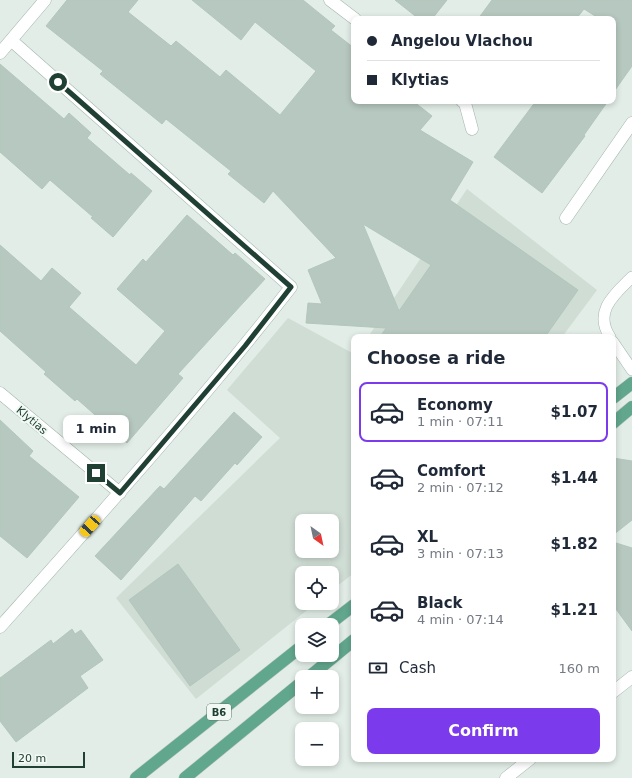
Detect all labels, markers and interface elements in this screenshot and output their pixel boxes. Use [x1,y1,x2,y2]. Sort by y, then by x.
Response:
text: Angelou Vlachou [391,32,533,50]
text: Klytias [391,71,449,89]
route start [49,73,67,91]
text: Choose a ride [367,347,506,368]
icon: car [369,394,405,430]
text: Economy [417,396,493,414]
text: $1.07 [551,403,598,421]
street label: Klytias [13,404,50,437]
text: 1 min · 07:11 [417,414,504,429]
callout: 1 min [63,415,129,443]
text: 1 min [76,421,116,436]
icon: car [369,460,405,496]
text: Comfort [417,462,485,480]
route end [87,464,105,482]
text: $1.44 [551,469,598,487]
text: 2 min · 07:12 [417,480,504,495]
car [78,513,102,539]
north arrow [295,514,339,558]
map controls [295,514,339,766]
icon: car [369,526,405,562]
text: XL [417,528,438,546]
text: $1.82 [551,535,598,553]
text: 3 min · 07:13 [417,546,504,561]
button: locate [295,566,339,610]
icon: car [369,592,405,628]
text: Black [417,594,463,612]
text: $1.21 [551,601,598,619]
text: 4 min · 07:14 [417,612,504,627]
button: layers [295,618,339,662]
icon: cash [367,657,389,679]
text: Cash [399,659,436,677]
text: 160 m [558,661,600,676]
button: + [295,670,339,714]
road number: B6 [207,704,231,720]
button: Confirm [367,708,600,754]
button: − [295,722,339,766]
scale bar [12,750,85,769]
text: 20 m [18,752,46,765]

